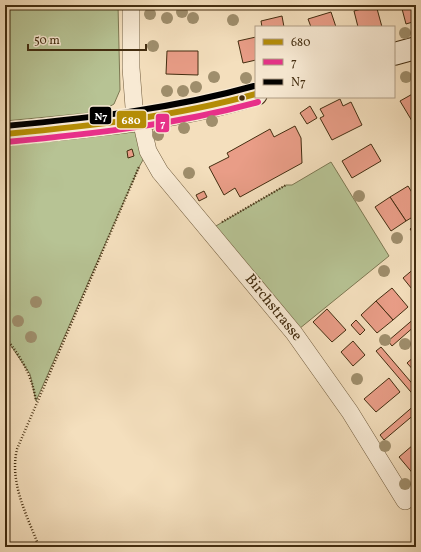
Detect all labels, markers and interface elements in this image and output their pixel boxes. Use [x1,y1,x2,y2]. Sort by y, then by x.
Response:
scale bar [28,26,146,52]
legend [255,26,395,98]
text: 50 m [34,33,60,49]
text: 680 [291,35,310,51]
text: 7 [291,55,297,71]
text: N7 [291,75,306,91]
unlabelled marker [237,93,247,103]
line badge: N7 [89,106,112,125]
text: N7 [94,110,108,125]
line badge: 680 [116,110,147,129]
line badge: 7 [155,113,170,133]
text: 680 [122,114,141,129]
text: 7 [160,117,166,132]
street label: Birchstrasse [239,270,307,346]

